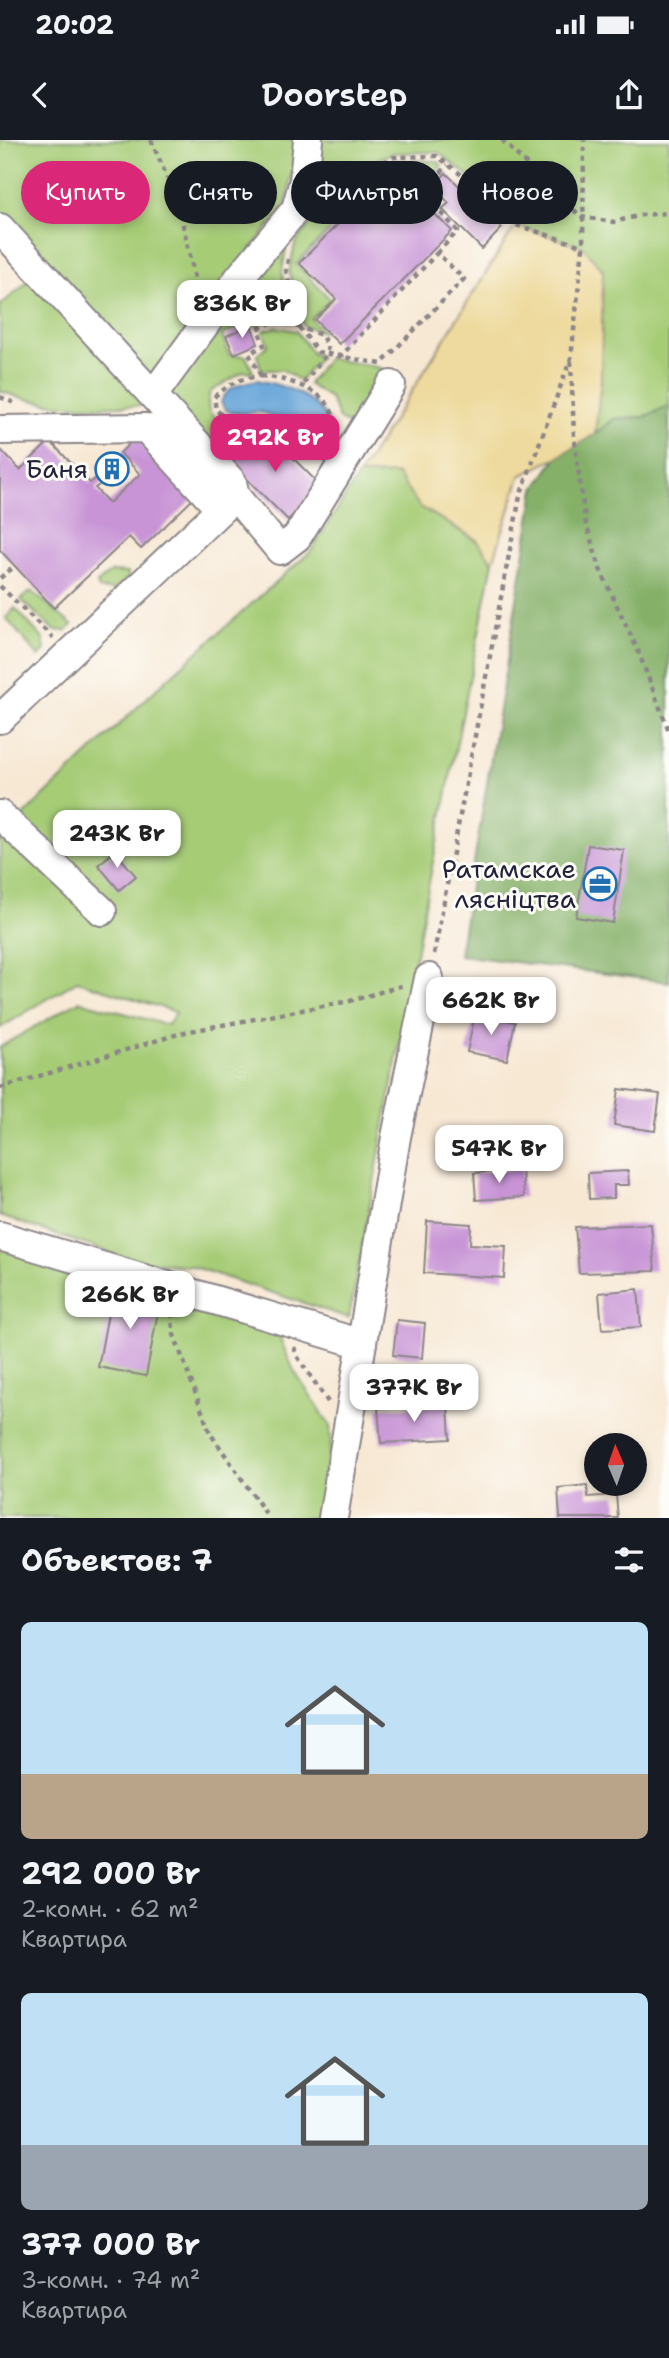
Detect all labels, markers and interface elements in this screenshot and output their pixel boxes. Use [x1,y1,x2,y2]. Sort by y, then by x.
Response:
text: 20:02 [35,7,114,42]
text: Doorstep [261,73,408,116]
icon: back [21,76,59,114]
icon: share [610,76,648,114]
chip: Купить [21,161,150,224]
chip: Снять [164,161,277,224]
chip: Фильтры [291,161,443,224]
chip: Новое [457,161,578,224]
pin: 836K Br [177,280,307,340]
text: 836K Br [193,288,291,318]
pin: 292K Br [210,414,340,474]
text: 292K Br [226,422,324,452]
building icon: Баня [93,450,131,488]
place label: Баня [26,451,88,486]
pin: 243K Br [52,810,182,870]
text: 243K Br [69,818,165,848]
place label: Ратамскае лясніцтва [442,851,576,916]
office icon: Ратамскае лясніцтва [581,865,619,903]
pin: 662K Br [426,978,556,1037]
text: 662K Br [442,985,540,1015]
pin: 547K Br [434,1126,564,1185]
text: 547K Br [451,1133,547,1163]
pin: 266K Br [65,1272,195,1331]
text: 266K Br [81,1279,179,1309]
pin: 377K Br [349,1364,479,1424]
text: 377K Br [366,1372,462,1402]
north arrow [584,1433,648,1496]
map controls [584,1433,647,1496]
text: Объектов: 7 [21,1540,213,1581]
icon: filters [610,1541,648,1579]
icon: home [272,1667,398,1793]
text: 292 000 Br [21,1853,200,1894]
text: 2-комн. · 62 m² [21,1894,199,1924]
text: Квартира [21,1924,127,1954]
icon: home [272,2038,398,2164]
text: 377 000 Br [21,2224,200,2265]
text: 3-комн. · 74 m² [21,2265,200,2295]
text: Квартира [21,2295,127,2325]

